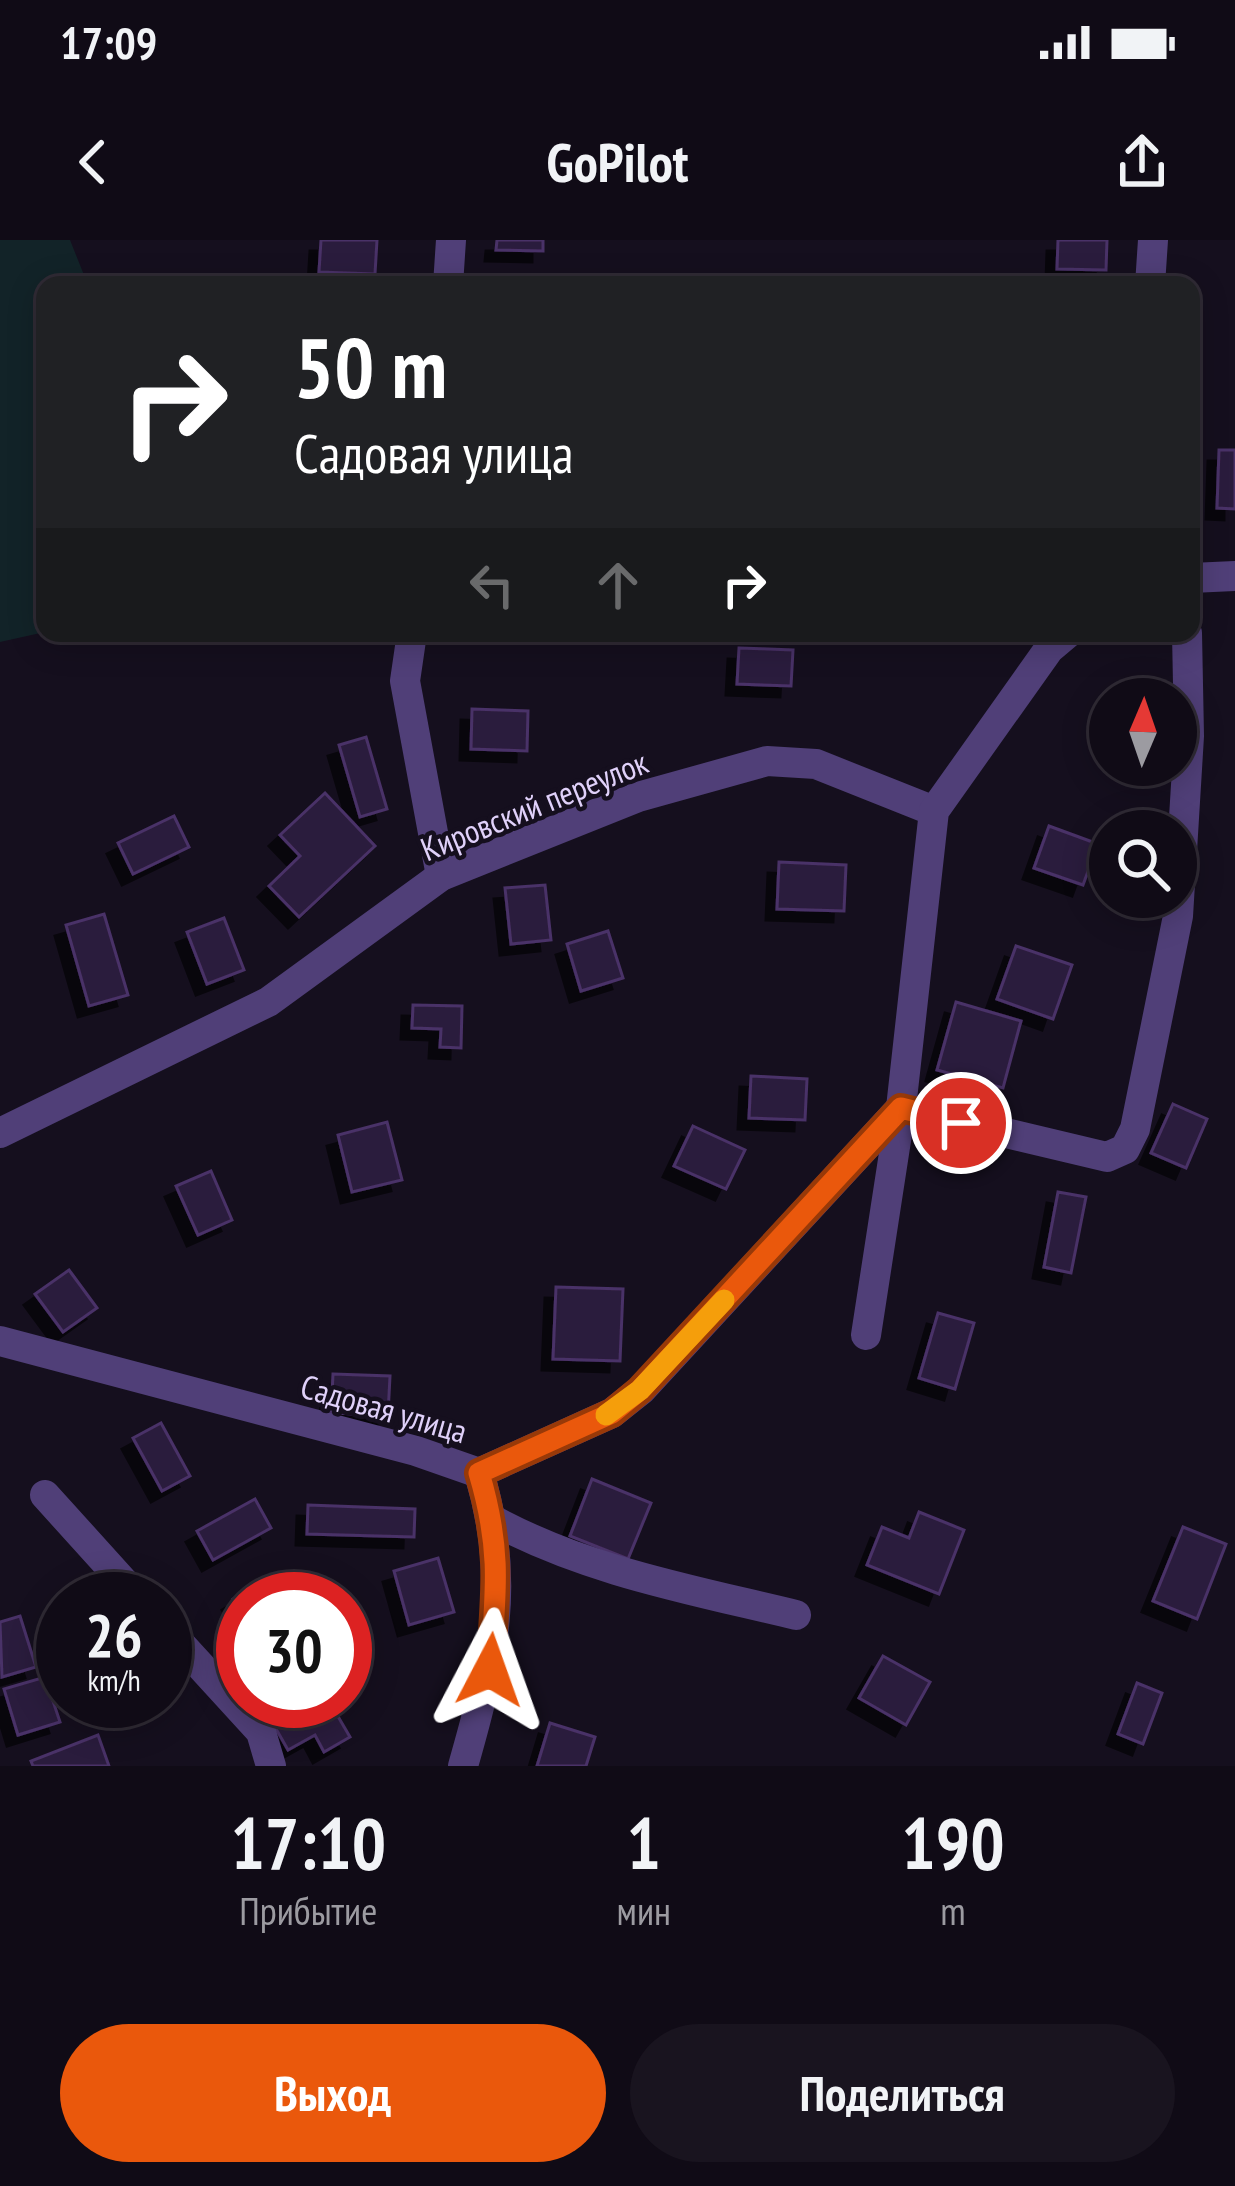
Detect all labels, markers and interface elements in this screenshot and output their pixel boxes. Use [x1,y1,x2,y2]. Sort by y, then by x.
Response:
text: 17:09 [60,13,157,71]
text: GoPilot [547,127,688,197]
icon: back [60,129,126,195]
icon: share [1109,129,1175,195]
text: 50 m [294,312,447,421]
icon: right [96,324,252,480]
text: Садовая улица [294,418,574,488]
icon: left [459,552,525,618]
icon: ahead [585,552,651,618]
icon: right [711,552,777,618]
north arrow [1089,678,1197,786]
map controls [1089,678,1197,918]
street label: Кировский переулок [414,740,654,870]
button: search [1089,810,1197,918]
pin [910,1072,1012,1174]
icon: arrive [928,1090,994,1156]
street label: Садовая улица [296,1364,472,1452]
speed limit sign: 30 [216,1572,372,1728]
text: 26 [85,1596,143,1674]
position arrow [427,1607,553,1733]
text: km/h [87,1660,141,1699]
text: 17:10 [230,1796,386,1889]
text: 1 [627,1796,661,1889]
text: 190 [901,1796,1005,1889]
text: Прибытие [239,1885,377,1936]
text: мин [617,1885,671,1936]
text: m [940,1885,966,1936]
button: Выход [60,2024,606,2162]
button: Поделиться [630,2024,1175,2162]

